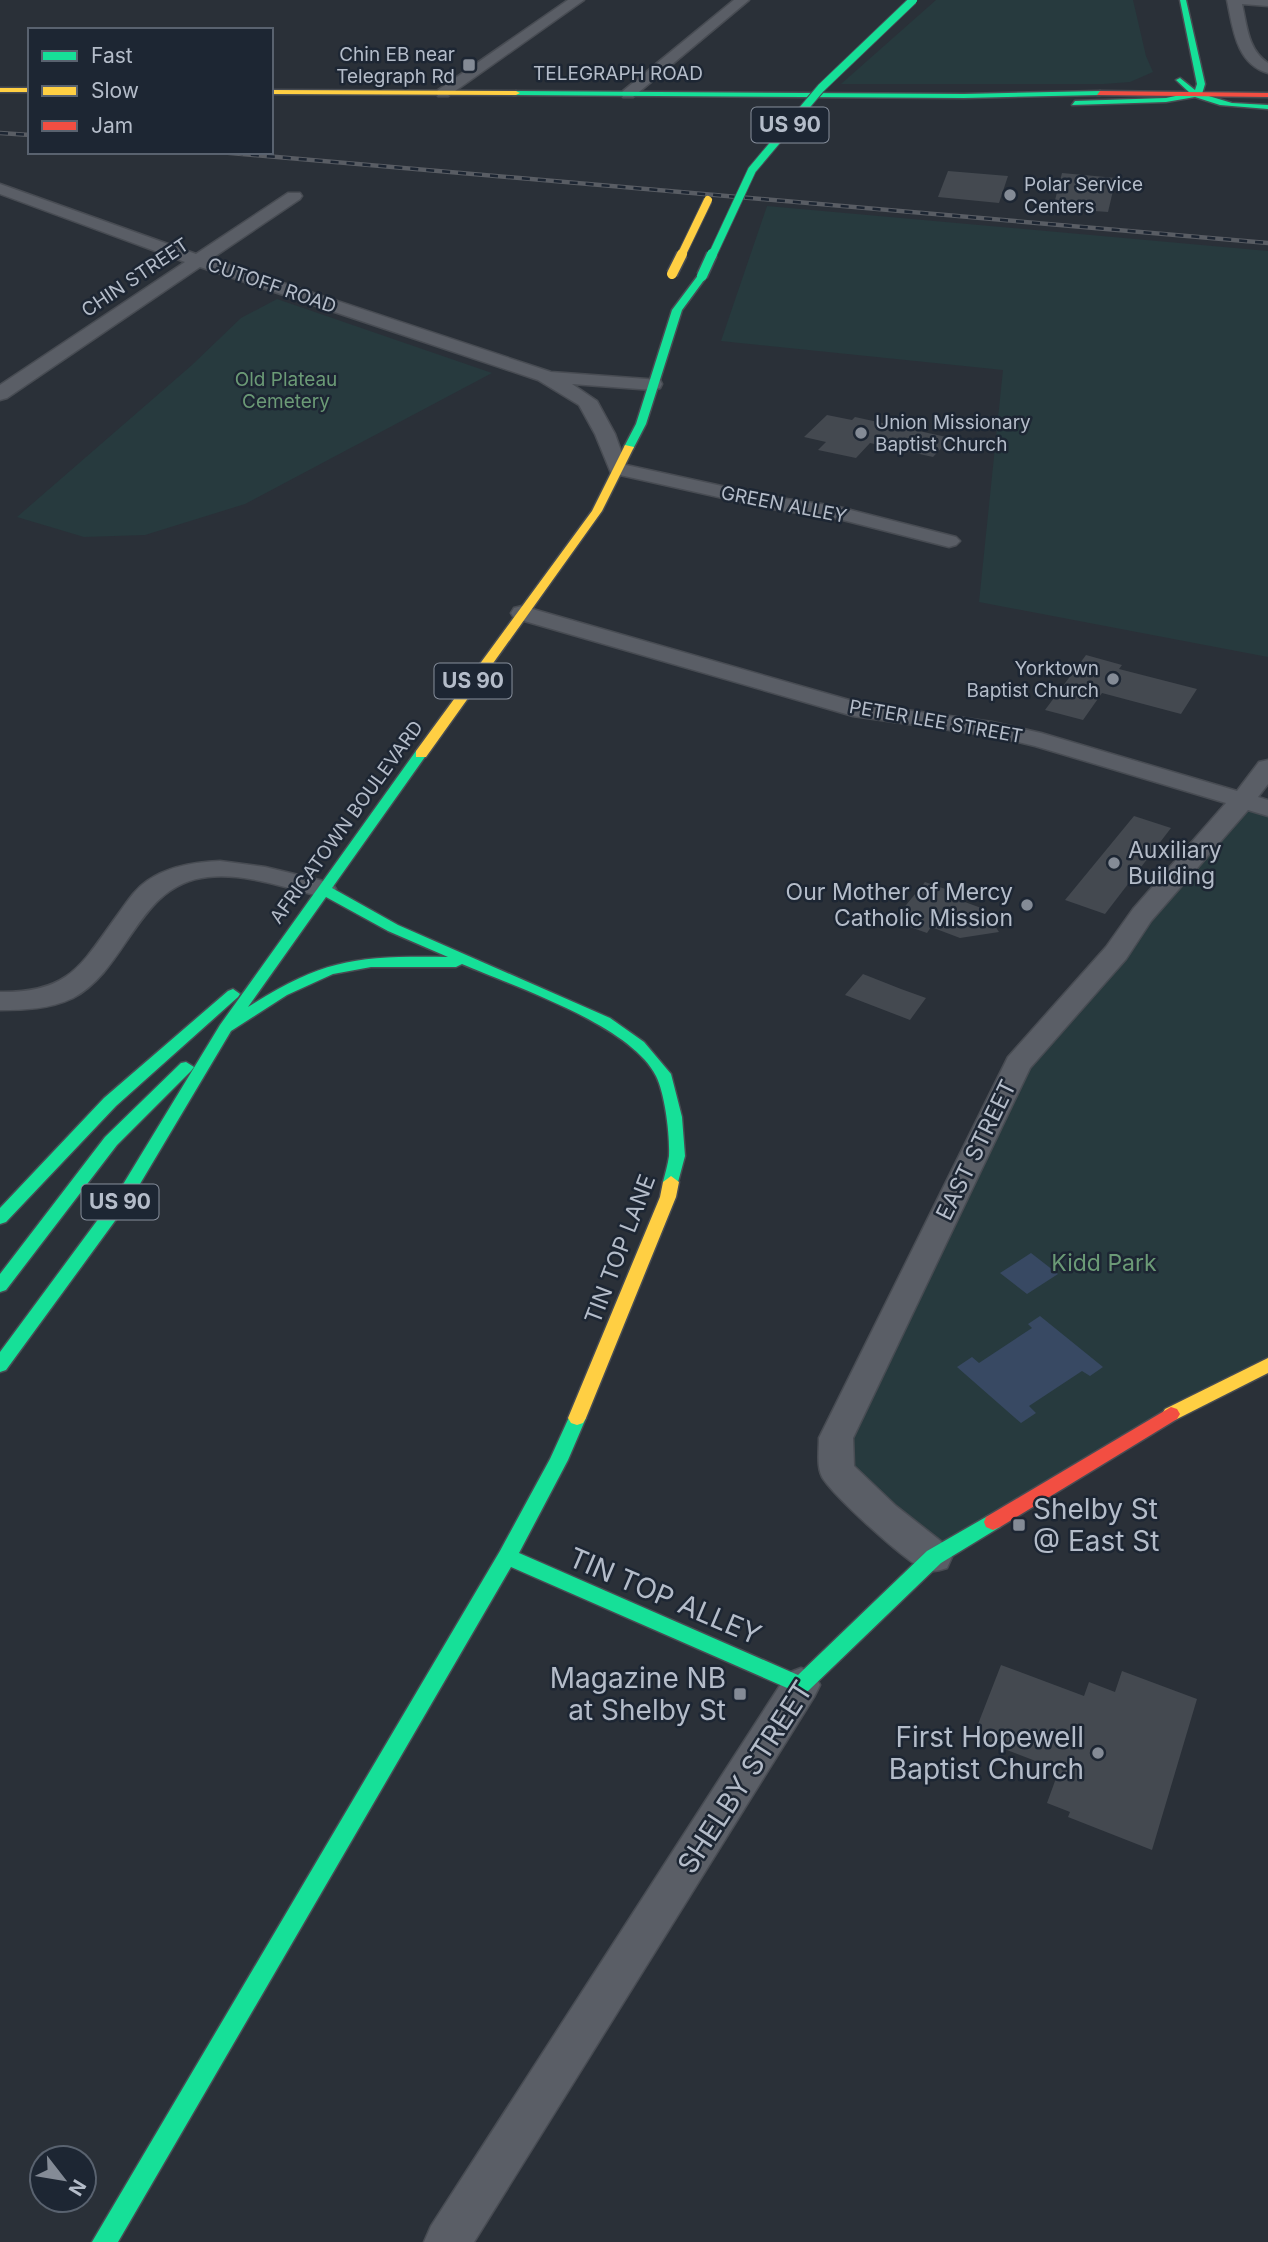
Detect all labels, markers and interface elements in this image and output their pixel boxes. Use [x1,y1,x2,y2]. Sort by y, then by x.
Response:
legend [28,28,273,154]
text: Fast [91,43,133,68]
place label: Chin EB near Telegraph Rd [336,43,455,88]
marker: Chin EB near Telegraph Rd [461,57,477,73]
street label: TELEGRAPH ROAD [533,62,703,85]
text: Slow [91,78,139,103]
road number: US 90 [752,108,828,142]
text: Jam [91,113,133,138]
place label: Polar Service Centers [1024,173,1143,218]
marker: Polar Service Centers [1002,187,1018,203]
street label: CHIN STREET [77,233,193,322]
street label: CUTOFF ROAD [204,253,339,318]
park label: Old Plateau Cemetery [235,368,337,413]
place label: Union Missionary Baptist Church [875,411,1031,456]
marker: Union Missionary Baptist Church [853,425,869,441]
street label: GREEN ALLEY [719,481,849,528]
place label: Yorktown Baptist Church [967,657,1099,702]
road number: US 90 [434,664,512,698]
marker: Yorktown Baptist Church [1105,671,1121,687]
street label: PETER LEE STREET [847,695,1024,748]
street label: AFRICATOWN BOULEVARD [265,716,428,928]
place label: Auxiliary Building [1128,836,1222,890]
marker: Auxiliary Building [1106,855,1122,871]
place label: Our Mother of Mercy Catholic Mission [786,878,1013,932]
marker: Our Mother of Mercy Catholic Mission [1019,897,1035,913]
street label: EAST STREET [930,1075,1022,1225]
street label: TIN TOP LANE [579,1170,661,1328]
road number: US 90 [82,1184,158,1220]
park label: Kidd Park [1051,1249,1157,1277]
place label: Shelby St @ East St [1033,1492,1159,1558]
marker: Shelby St @ East St [1011,1517,1027,1533]
street label: TIN TOP ALLEY [564,1540,766,1652]
place label: Magazine NB at Shelby St [550,1661,726,1727]
street label: SHELBY STREET [670,1674,820,1880]
marker: Magazine NB at Shelby St [732,1686,748,1702]
place label: First Hopewell Baptist Church [889,1720,1084,1786]
marker: First Hopewell Baptist Church [1090,1745,1106,1761]
north arrow [28,2144,98,2214]
text: N [64,2175,91,2200]

